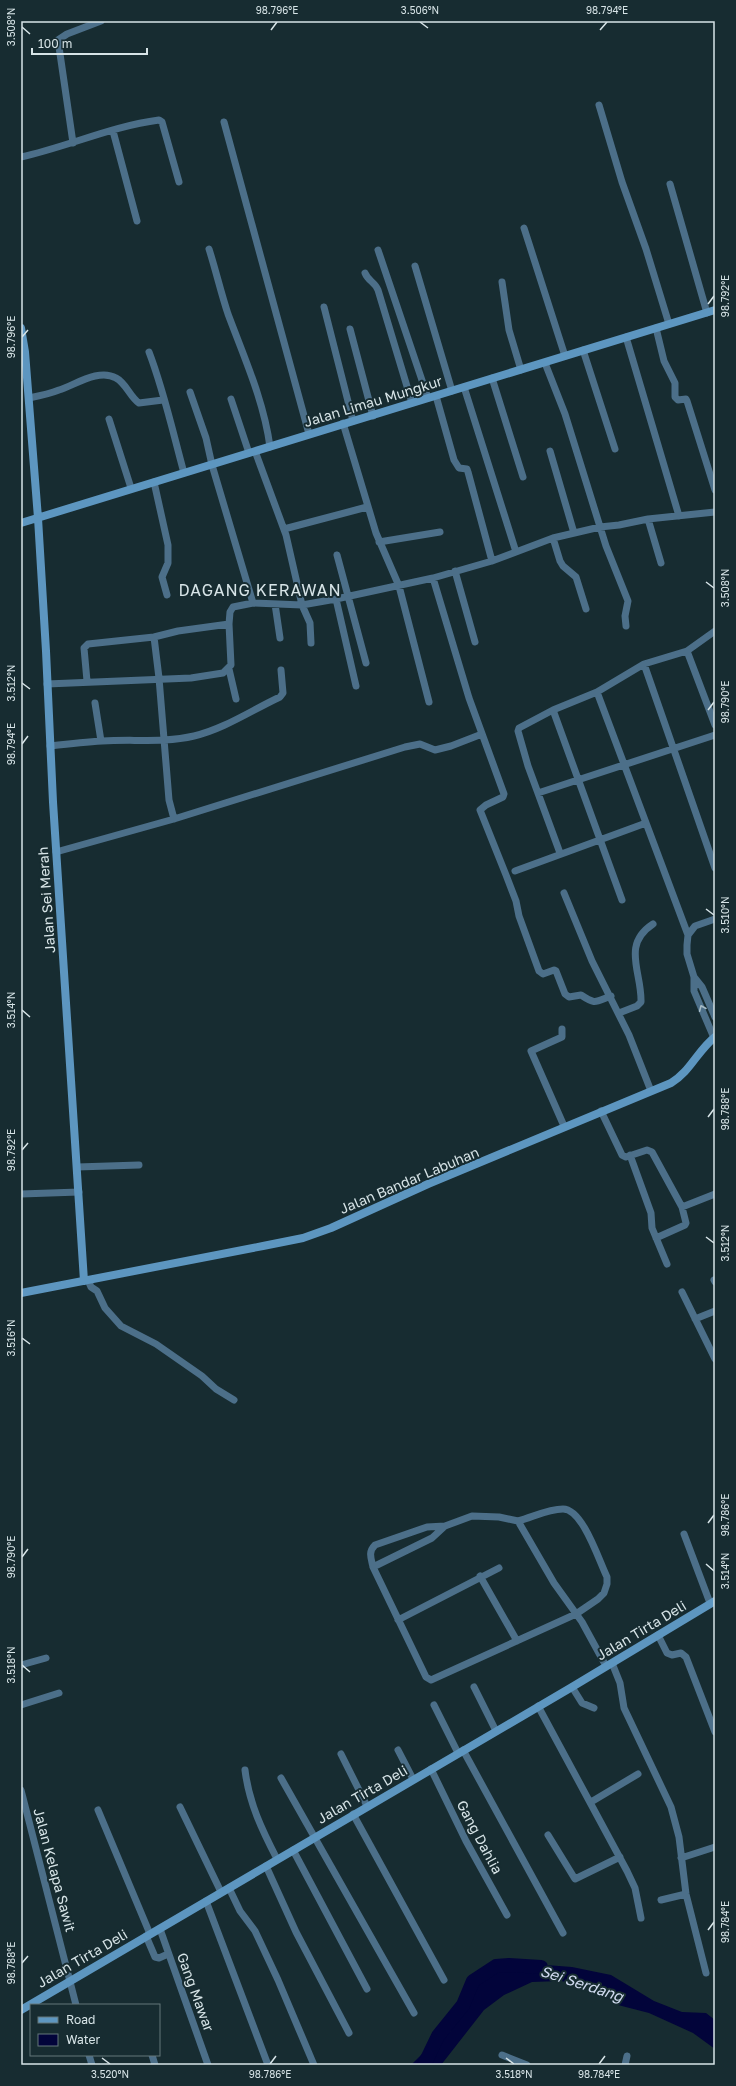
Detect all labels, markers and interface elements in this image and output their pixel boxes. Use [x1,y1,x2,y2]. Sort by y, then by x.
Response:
text: 98.796°E [256,4,298,16]
text: 3.506°N [401,4,439,16]
text: 98.794°E [586,4,628,16]
text: 3.508°N [5,8,17,46]
scale bar [32,30,147,56]
text: 100 m [38,36,72,51]
text: 98.792°E [719,275,731,317]
text: 98.796°E [5,316,17,358]
street label: Jalan Limau Mungkur [302,372,445,430]
text: 3.508°N [719,569,731,607]
district label: DAGANG KERAWAN [178,580,342,600]
text: 3.512°N [5,665,17,701]
text: 98.790°E [719,681,731,723]
text: 98.794°E [5,723,17,765]
street label: Jalan Sei Merah [34,846,58,954]
text: 3.510°N [719,896,731,934]
text: 3.514°N [5,992,17,1028]
one-way arrow [698,1004,706,1011]
text: 98.788°E [719,1088,731,1130]
text: 98.792°E [5,1129,17,1171]
street label: Jalan Bandar Labuhan [337,1143,481,1217]
text: 3.512°N [719,1225,731,1261]
text: 3.516°N [5,1319,17,1357]
text: 98.786°E [719,1494,731,1536]
text: 98.790°E [5,1536,17,1578]
text: 3.514°N [719,1553,731,1589]
street label: Jalan Tirta Deli [593,1597,689,1663]
text: 3.518°N [5,1646,17,1684]
street label: Jalan Tirta Deli [314,1761,410,1827]
street label: Gang Dahlia [453,1797,507,1877]
street label: Jalan Kelapa Sawit [30,1806,80,1934]
text: 98.784°E [719,1901,731,1943]
street label: Jalan Tirta Deli [34,1925,130,1991]
text: 98.788°E [5,1942,17,1984]
street label: Gang Mawar [174,1950,218,2034]
water label: Sei Serdang [538,1961,627,2006]
legend [30,2004,160,2056]
text: Road [66,2012,95,2027]
text: Water [66,2032,100,2047]
text: 3.520°N [91,2068,129,2080]
text: 98.786°E [249,2068,291,2080]
text: 3.518°N [495,2068,533,2080]
text: 98.784°E [578,2068,620,2080]

